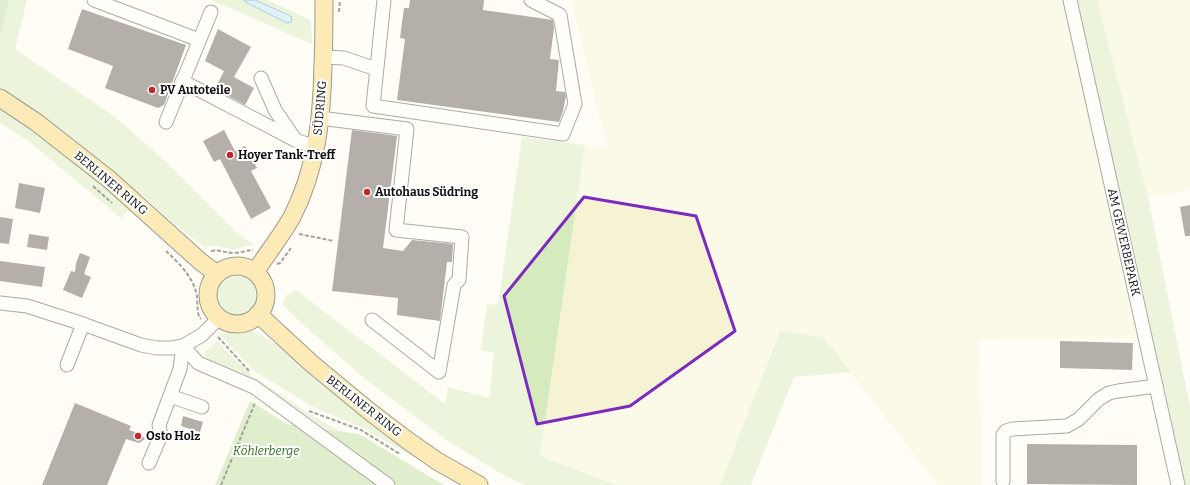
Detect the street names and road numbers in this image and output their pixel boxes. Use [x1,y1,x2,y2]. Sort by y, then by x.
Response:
street label: SÜDRING [310,80,329,136]
street label: BERLINER RING [72,148,151,218]
street label: AM GEWERBEPARK [1105,187,1143,298]
street label: BERLINER RING [324,372,404,440]

